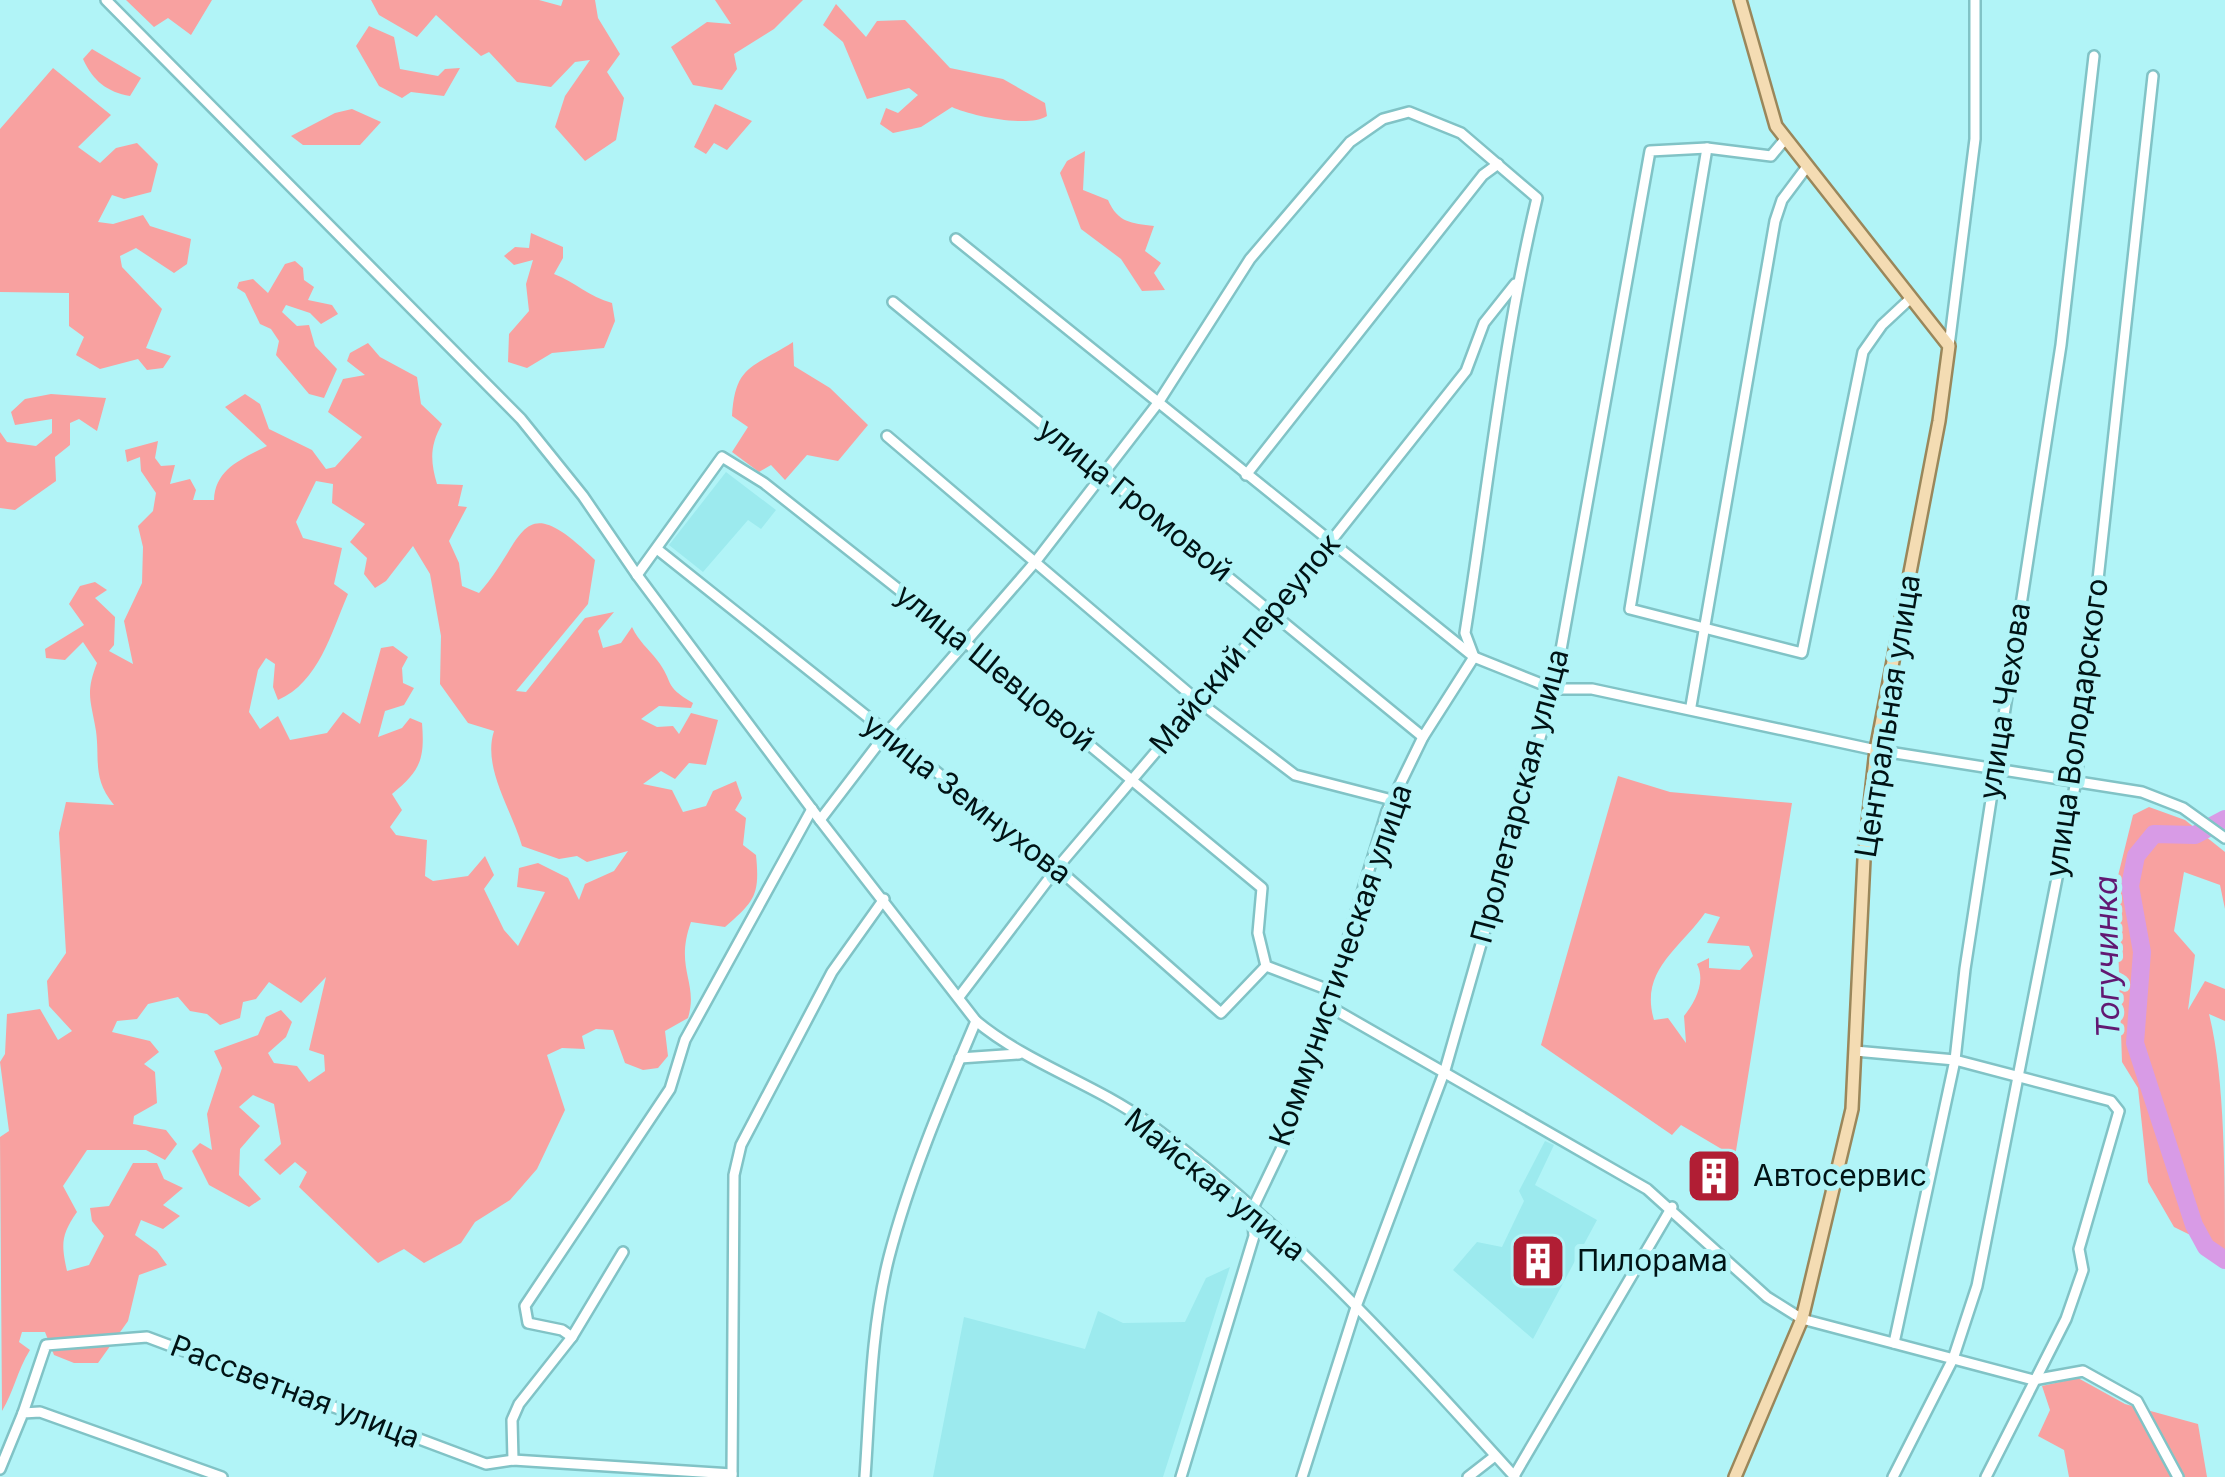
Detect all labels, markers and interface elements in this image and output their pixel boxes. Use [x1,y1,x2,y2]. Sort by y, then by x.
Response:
street label: улица Громовой [1031,410,1240,589]
street label: Майский переулок [1142,526,1347,761]
street label: Центральная улица [1847,572,1927,860]
street label: улица Шевцовой [889,576,1102,758]
street label: улица Володарского [2037,576,2115,880]
street label: улица Чехова [1971,600,2037,802]
street label: Пролетарская улица [1462,645,1576,947]
street label: улица Земнухова [856,706,1079,891]
street label: Коммунистическая улица [1261,779,1419,1150]
water label: Тогучинка [2086,875,2127,1039]
street label: Майская улица [1118,1100,1313,1268]
building icon: Автосервис [1684,1146,1744,1206]
place label: Автосервис [1753,1157,1927,1193]
building icon: Пилорама [1508,1231,1568,1291]
place label: Пилорама [1577,1242,1728,1278]
street label: Рассветная улица [166,1327,425,1455]

